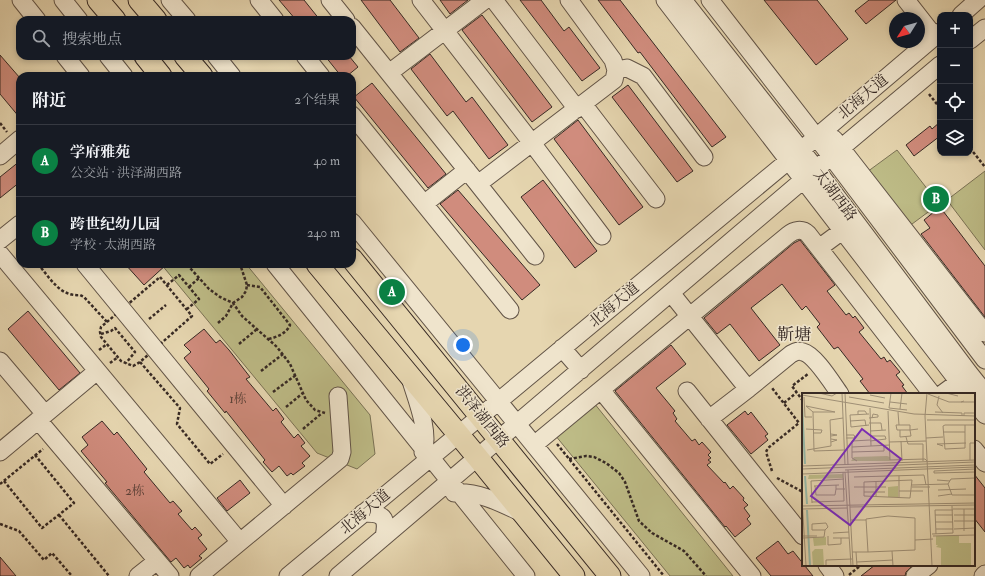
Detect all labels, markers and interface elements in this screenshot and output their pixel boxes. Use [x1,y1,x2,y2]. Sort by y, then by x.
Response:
north arrow [889,12,925,48]
map controls [937,12,973,156]
button: + [937,12,973,48]
search box [16,16,356,60]
icon: search [30,27,52,49]
text: 搜索地点 [62,30,122,49]
button: − [937,48,973,84]
street label: 北海大道 [834,70,892,124]
button: locate [937,84,973,120]
text: 附近 [32,90,66,111]
text: 2个结果 [294,92,340,108]
button: layers [937,120,973,156]
text: 学府雅苑 [70,143,130,162]
text: A [41,153,49,169]
text: 40 m [314,153,340,169]
text: 公交站 · 洪泽湖西路 [70,165,182,181]
street label: 太湖西路 [809,165,861,225]
pin: B [923,184,949,214]
text: 跨世纪幼儿园 [70,215,160,234]
text: B [41,225,49,241]
text: 240 m [307,225,340,241]
text: 学校 · 太湖西路 [70,237,156,253]
pin: A [379,277,405,307]
street label: 北海大道 [585,278,643,332]
district label: 靳塘 [777,324,811,345]
your location [453,335,473,355]
street label: 洪泽湖西路 [451,382,513,452]
house number: 1栋 [229,391,247,407]
inset map [802,393,975,566]
house number: 2栋 [125,483,145,499]
street label: 北海大道 [336,485,394,539]

